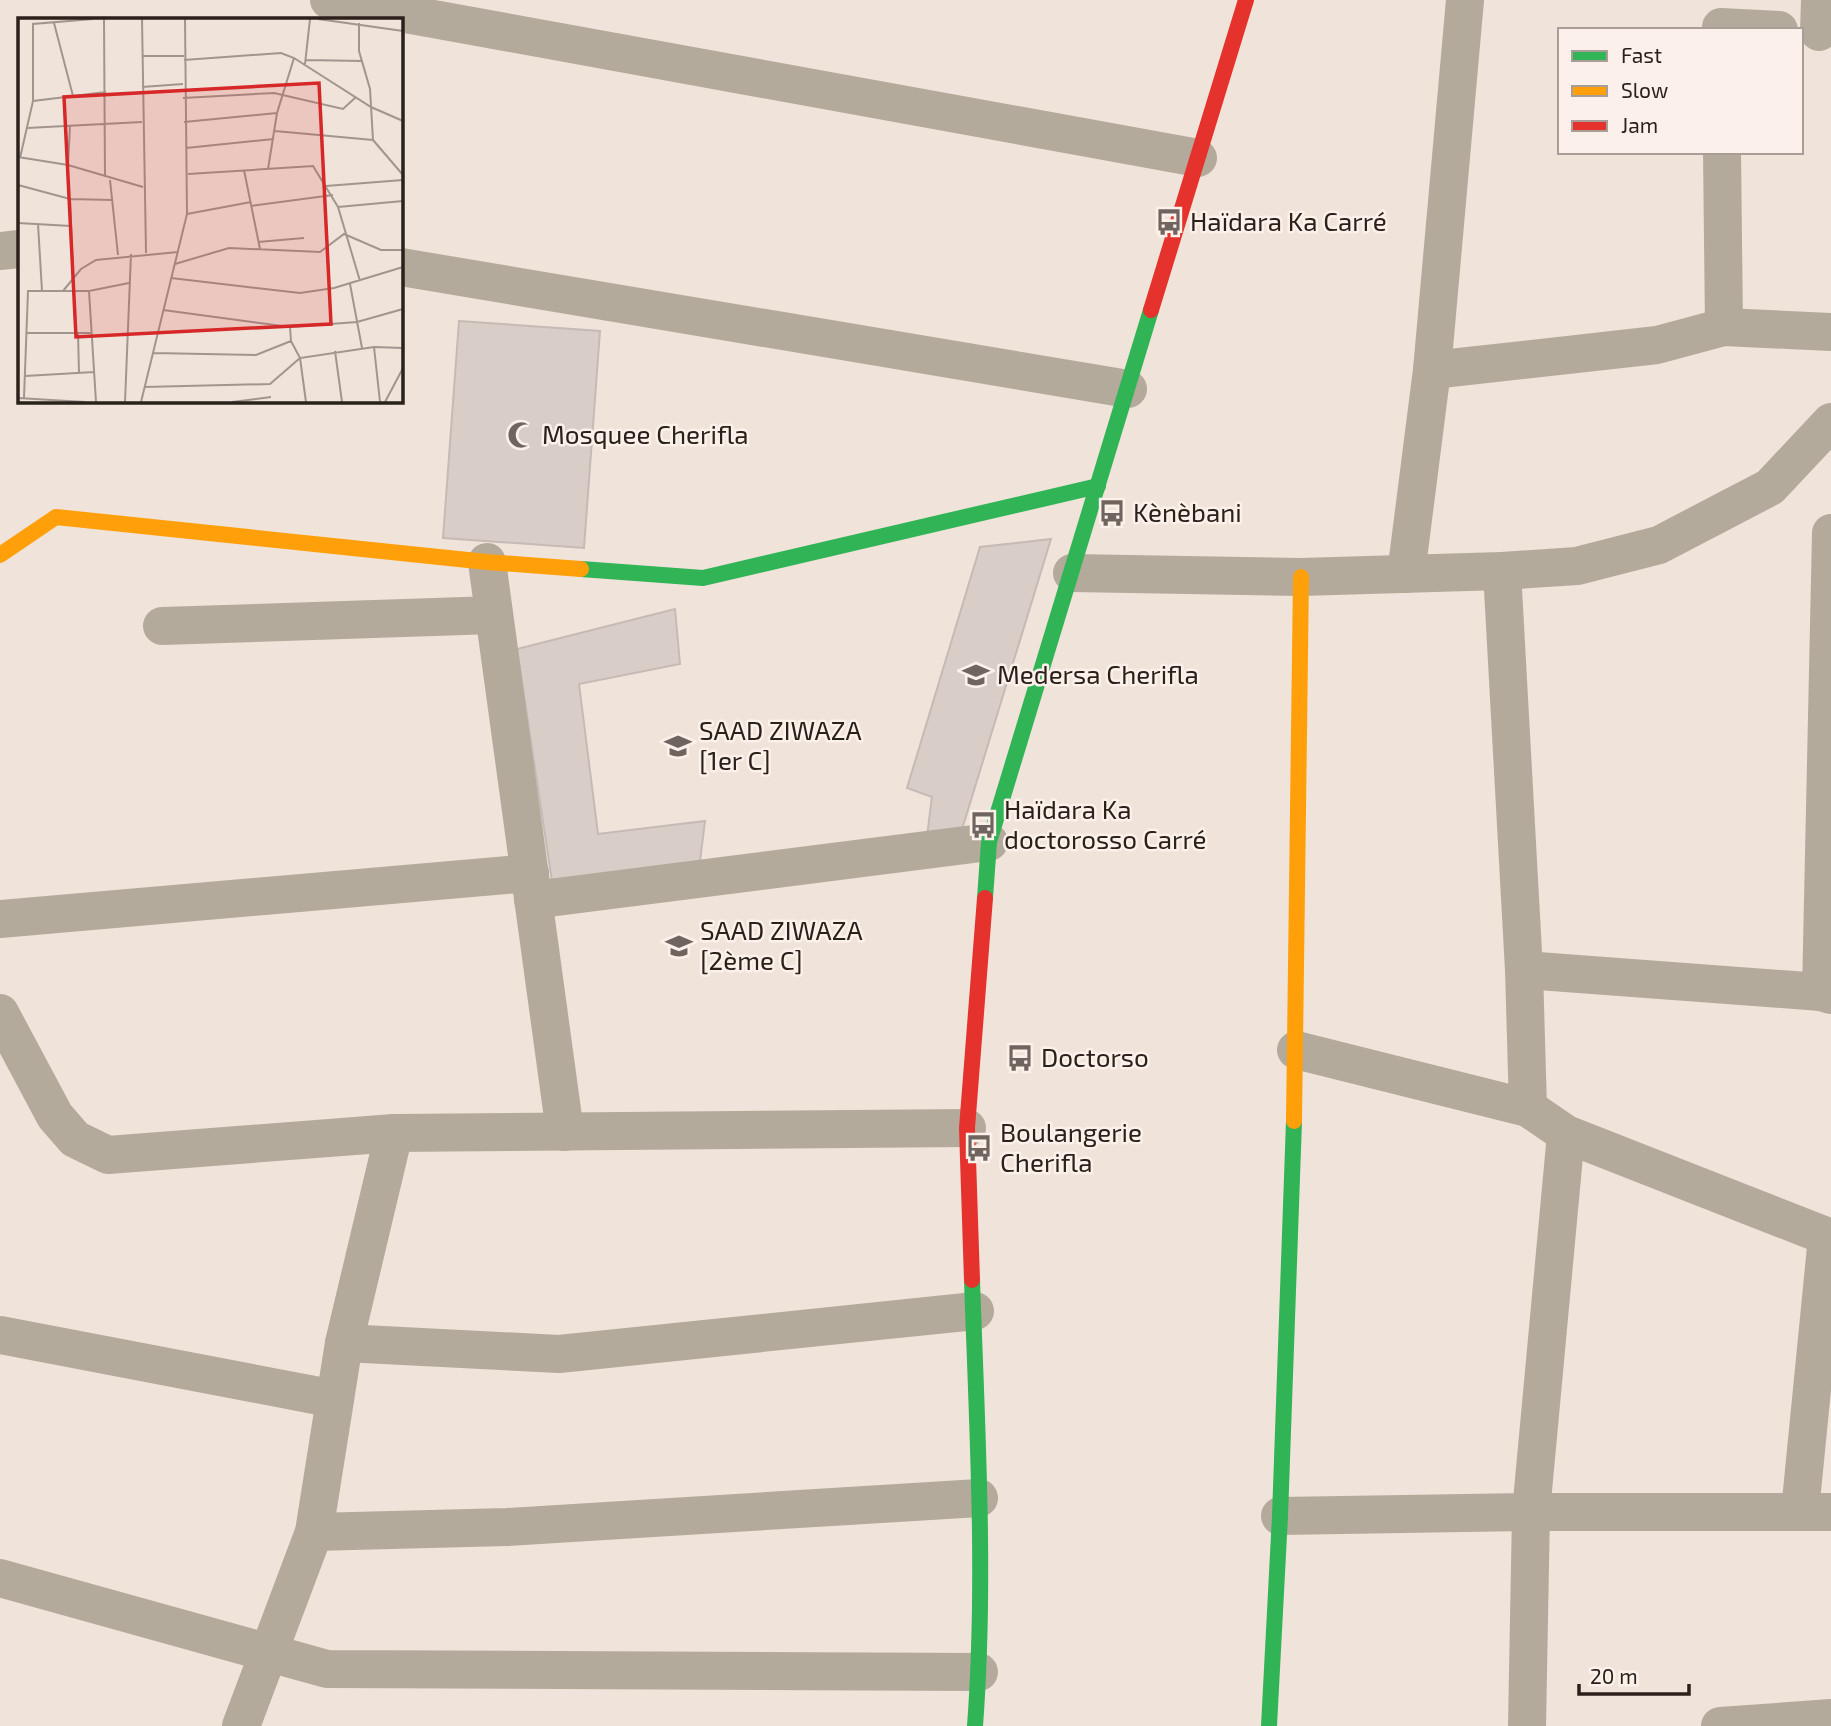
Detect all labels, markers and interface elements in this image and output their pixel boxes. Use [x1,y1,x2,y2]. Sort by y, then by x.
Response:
inset map [18,18,402,402]
legend [1558,28,1803,154]
text: Fast [1621,42,1662,67]
text: Slow [1621,77,1668,102]
text: Jam [1621,112,1658,137]
place label: Haïdara Ka Carré [1190,205,1387,236]
bus stop icon: Haïdara Ka Carré [1154,207,1184,237]
place label: Mosquee Cherifla [542,418,749,449]
mosque icon: Mosquee Cherifla [506,420,536,450]
place label: Kènèbani [1133,496,1242,527]
bus stop icon: Kènèbani [1097,498,1127,528]
place label: Medersa Cherifla [997,658,1199,689]
school or university icon: Medersa Cherifla [961,660,991,690]
place label: SAAD ZIWAZA [1er C] [699,714,862,775]
school or university icon: SAAD ZIWAZA [1er C] [663,731,693,761]
place label: Haïdara Ka doctorosso Carré [1004,793,1206,854]
bus stop icon: Haïdara Ka doctorosso Carré [968,810,998,840]
place label: SAAD ZIWAZA [2ème C] [700,914,863,975]
school or university icon: SAAD ZIWAZA [2ème C] [664,931,694,961]
place label: Doctorso [1041,1041,1149,1072]
bus stop icon: Doctorso [1005,1043,1035,1073]
place label: Boulangerie Cherifla [1000,1116,1142,1177]
bus stop icon: Boulangerie Cherifla [964,1133,994,1163]
scale bar [1579,1652,1689,1696]
text: 20 m [1590,1663,1638,1688]

